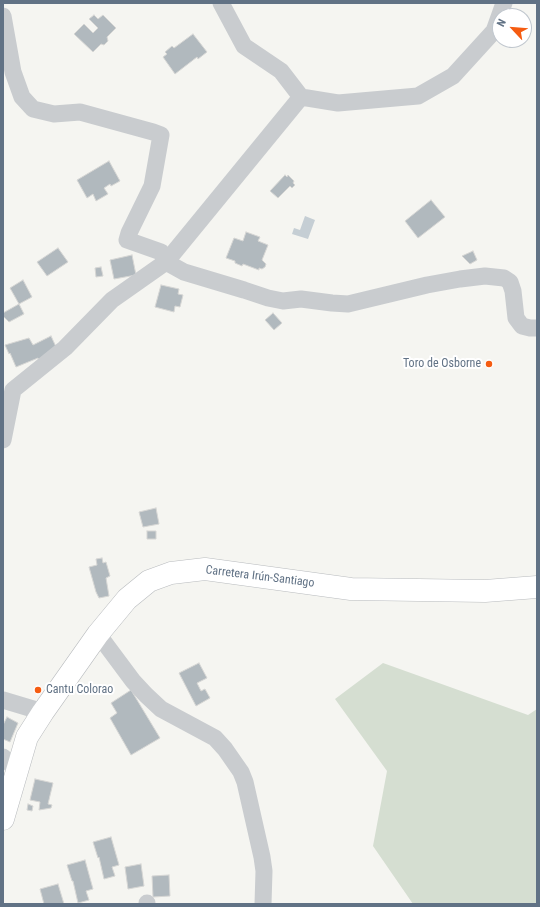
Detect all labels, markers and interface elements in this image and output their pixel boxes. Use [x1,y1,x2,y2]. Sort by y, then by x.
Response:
north arrow [492,8,532,48]
text: N [494,17,509,29]
place label: Toro de Osborne [403,357,481,371]
marker: Toro de Osborne [484,359,494,369]
street label: Carretera Irún-Santiago [205,563,315,591]
place label: Cantu Colorao [46,683,113,697]
marker: Cantu Colorao [33,685,43,695]

